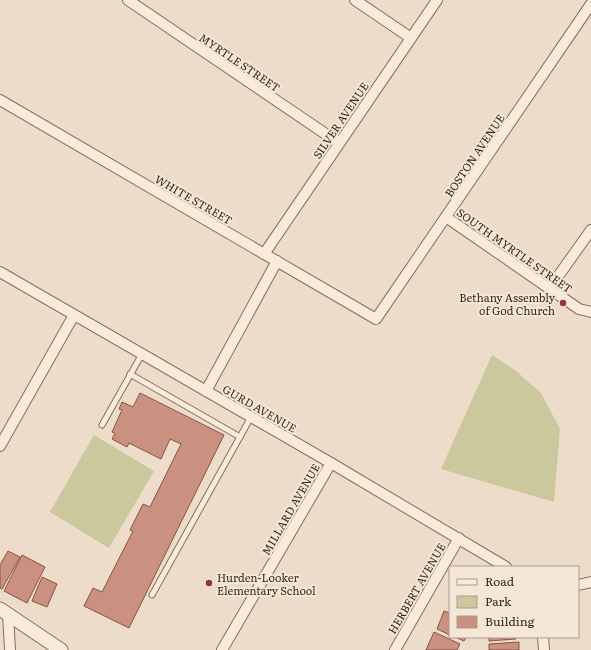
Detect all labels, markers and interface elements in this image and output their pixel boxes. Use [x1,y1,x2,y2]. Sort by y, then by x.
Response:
street label: MYRTLE STREET [196,29,284,95]
street label: SILVER AVENUE [308,78,372,162]
street label: BOSTON AVENUE [440,110,508,200]
street label: WHITE STREET [152,170,236,228]
street label: SOUTH MYRTLE STREET [454,204,576,296]
place label: Bethany Assembly of God Church [459,289,556,318]
marker: Bethany Assembly of God Church [558,298,568,308]
street label: GURD AVENUE [220,380,300,436]
street label: MILLARD AVENUE [257,460,323,558]
street label: HERBERT AVENUE [383,539,449,637]
legend [449,566,579,638]
place label: Hurden-Looker Elementary School [217,569,316,598]
text: Road [485,572,515,590]
marker: Hurden-Looker Elementary School [204,578,214,588]
text: Park [485,592,512,610]
text: Building [485,612,535,630]

